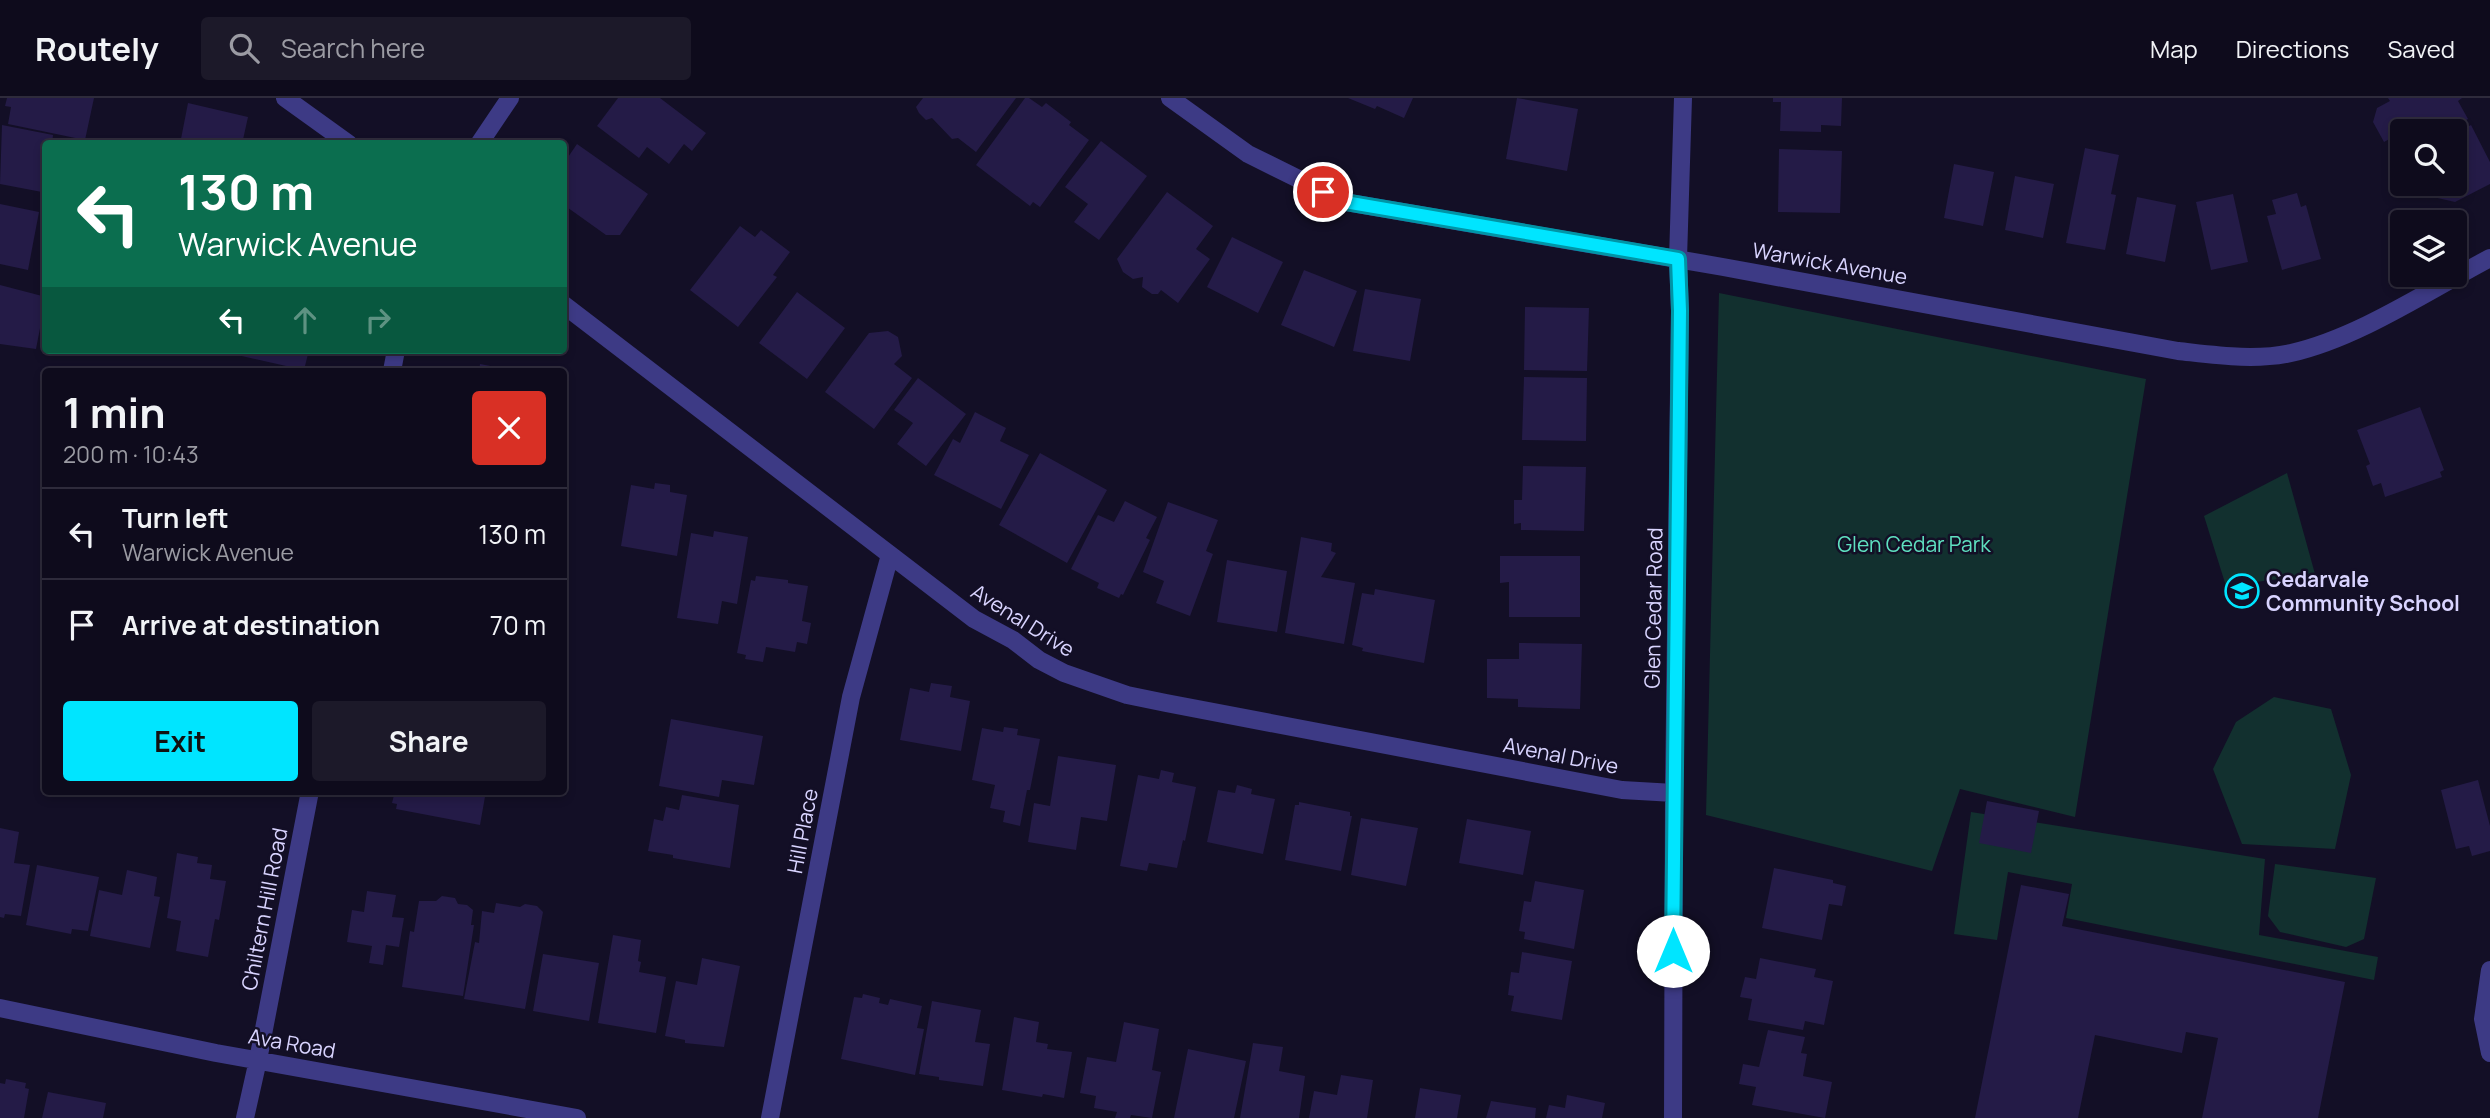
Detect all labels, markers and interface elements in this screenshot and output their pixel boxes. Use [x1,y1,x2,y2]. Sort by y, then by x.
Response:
search box [201,17,691,80]
text: Routely [35,26,159,71]
icon: search [225,29,263,67]
text: Search here [281,30,425,66]
text: Map [2150,32,2198,65]
text: Directions [2236,32,2349,65]
text: Saved [2387,32,2455,65]
map controls [2390,119,2467,287]
button: search [2390,119,2467,196]
text: 130 m [178,158,314,225]
pin [1293,162,1353,222]
icon: left [63,168,154,259]
icon: arrive [1304,173,1342,211]
button: layers [2390,210,2467,287]
text: Warwick Avenue [178,222,417,266]
street label: Warwick Avenue [1750,236,1910,290]
icon: left [213,301,251,339]
icon: ahead [286,301,324,339]
icon: right [359,301,397,339]
text: 1 min [63,383,166,441]
button: close [472,391,546,465]
text: 200 m · 10:43 [63,438,199,470]
text: Turn left [122,500,229,536]
icon: left [63,515,101,553]
text: 130 m [478,516,546,552]
street label: Glen Cedar Road [1638,527,1668,689]
park label: Glen Cedar Park [1837,530,1991,558]
text: Warwick Avenue [122,536,294,568]
place label: Cedarvale Community School [2266,565,2460,617]
school or university icon: Cedarvale Community School [2223,572,2261,610]
street label: Avenal Drive [966,577,1080,663]
icon: arrive [63,606,101,644]
text: Arrive at destination [122,607,380,643]
text: 70 m [490,607,546,643]
button: Exit [63,701,298,781]
button: Share [312,701,546,781]
street label: Avenal Drive [1501,730,1621,780]
street label: Hill Place [780,786,824,876]
street label: Chiltern Hill Road [235,825,293,993]
position arrow [1636,914,1710,988]
street label: Ava Road [246,1022,338,1064]

